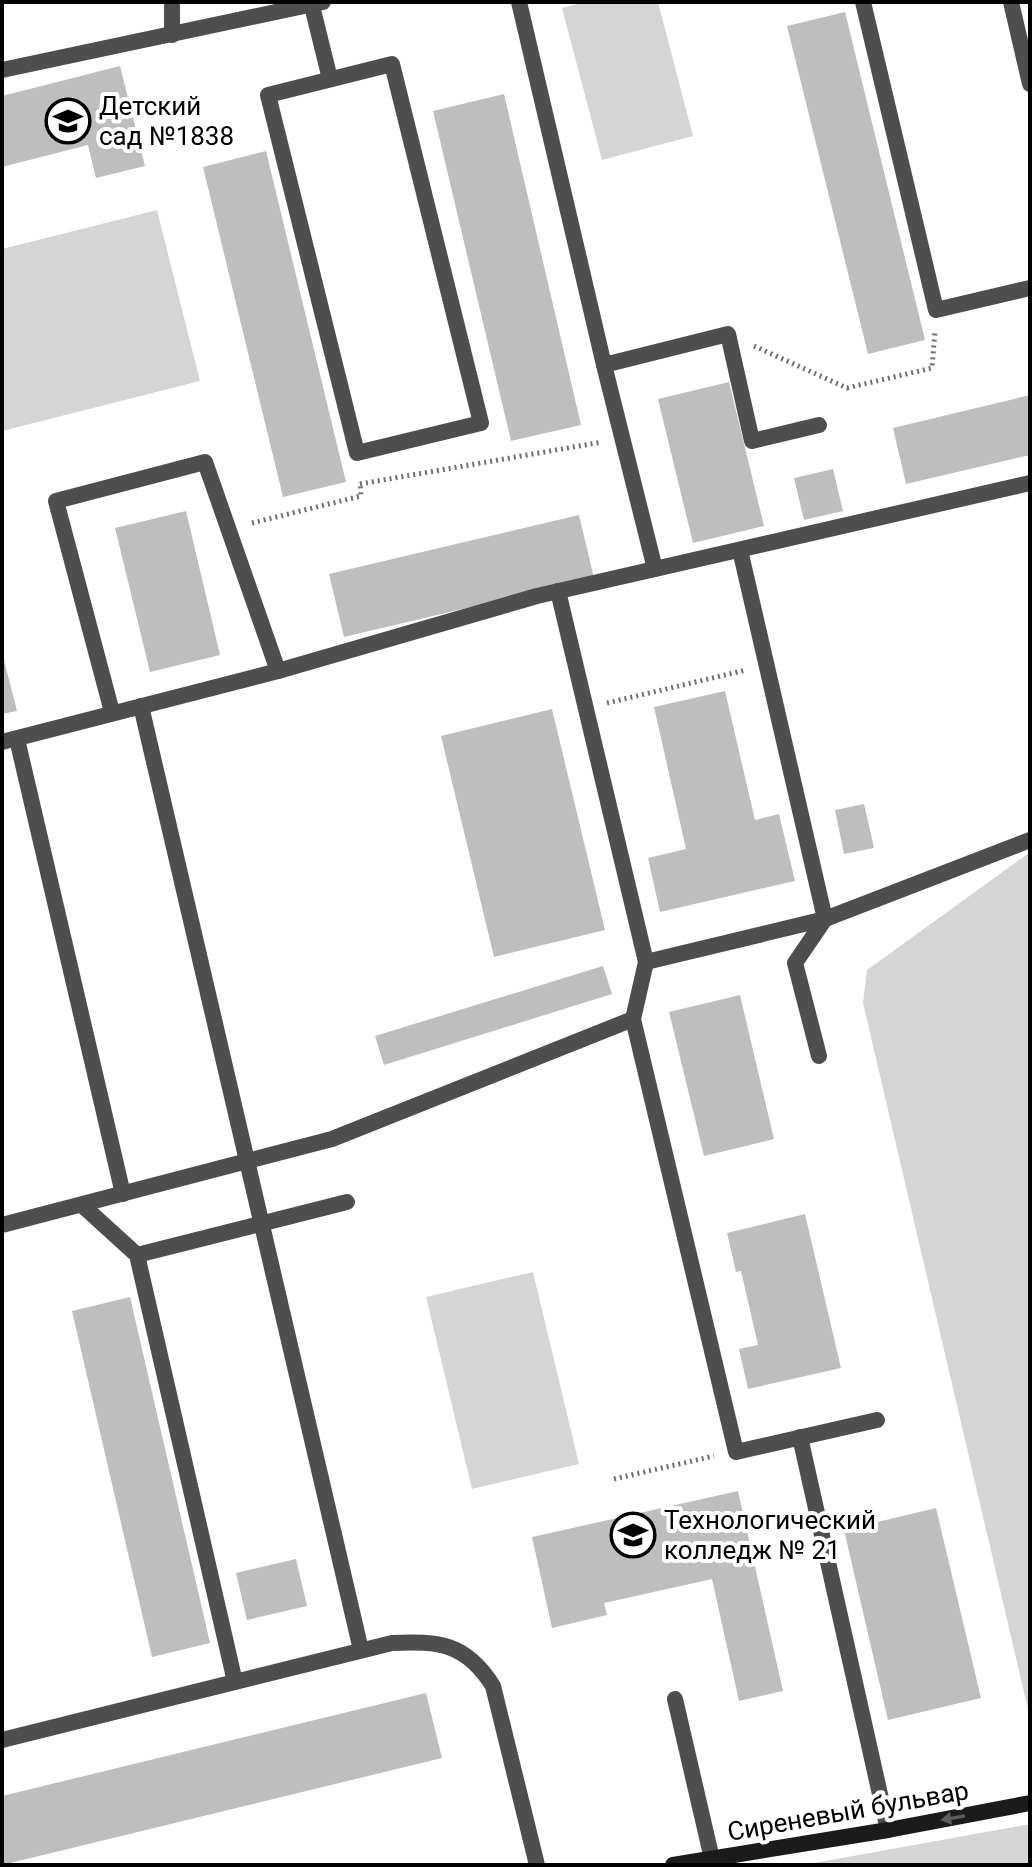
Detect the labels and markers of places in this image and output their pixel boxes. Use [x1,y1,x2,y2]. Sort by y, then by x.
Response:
place label: Детский сад №1838 [99,91,234,151]
school or university icon: Детский сад №1838 [44,97,92,145]
place label: Технологический колледж № 21 [664,1505,876,1565]
school or university icon: Технологический колледж № 21 [609,1511,657,1559]

